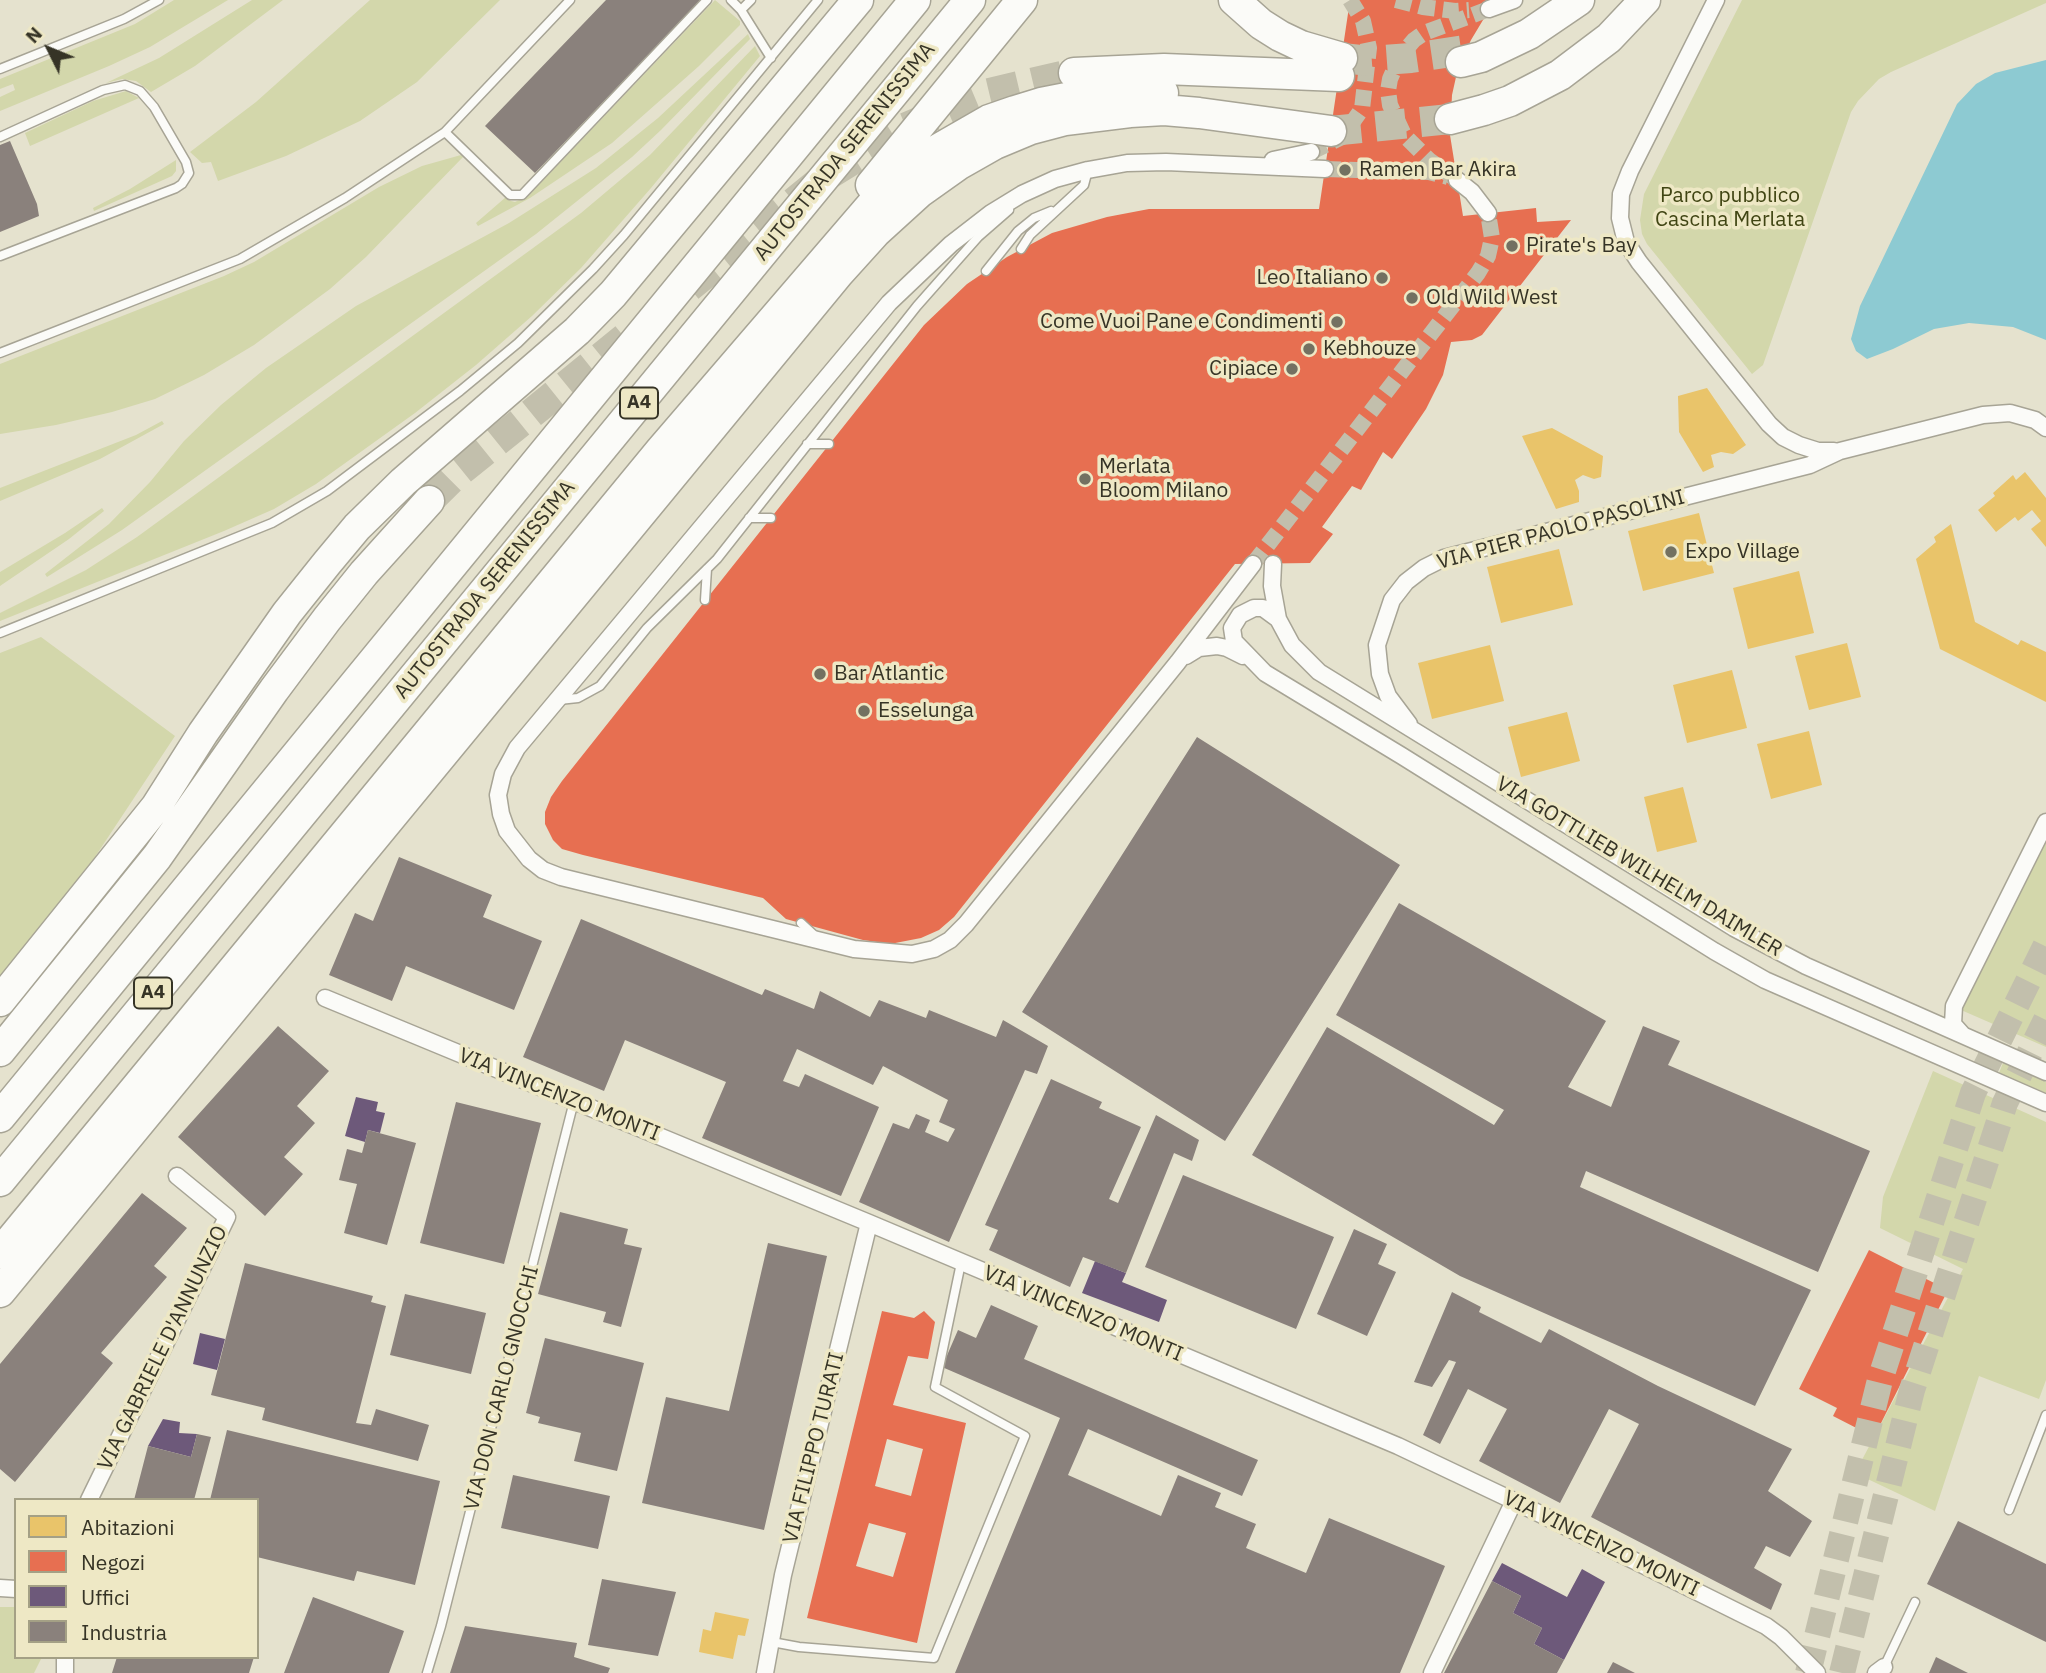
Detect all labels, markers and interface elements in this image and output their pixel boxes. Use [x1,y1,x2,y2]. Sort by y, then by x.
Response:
north arrow [14,14,84,84]
text: N [20,21,47,48]
street label: AUTOSTRADA SERENISSIMA [749,38,941,266]
place label: Ramen Bar Akira [1359,157,1516,183]
marker: Ramen Bar Akira [1337,162,1353,178]
park label: Parco pubblico Cascina Merlata [1655,183,1805,233]
place label: Pirate's Bay [1526,233,1637,259]
marker: Pirate's Bay [1504,238,1520,254]
place label: Leo Italiano [1257,265,1368,291]
marker: Leo Italiano [1374,270,1390,286]
place label: Old Wild West [1426,285,1558,311]
marker: Old Wild West [1404,290,1420,306]
place label: Come Vuoi Pane e Condimenti [1040,309,1323,335]
marker: Come Vuoi Pane e Condimenti [1329,314,1345,330]
place label: Kebhouze [1323,336,1416,362]
marker: Kebhouze [1301,341,1317,357]
place label: Cipiace [1209,356,1278,382]
marker: Cipiace [1284,361,1300,377]
road number: A4 [620,388,658,418]
place label: Merlata Bloom Milano [1099,454,1228,504]
marker: Merlata Bloom Milano [1077,471,1093,487]
street label: AUTOSTRADA SERENISSIMA [389,476,581,704]
street label: VIA PIER PAOLO PASOLINI [1434,485,1688,575]
place label: Expo Village [1685,539,1800,565]
marker: Expo Village [1663,544,1679,560]
place label: Bar Atlantic [834,661,944,687]
marker: Bar Atlantic [812,666,828,682]
place label: Esselunga [878,698,974,724]
marker: Esselunga [856,703,872,719]
street label: VIA GOTTLIEB WILHELM DAIMLER [1491,771,1787,963]
road number: A4 [134,978,172,1009]
street label: VIA VINCENZO MONTI [455,1043,663,1147]
street label: VIA GABRIELE D'ANNUNZIO [93,1222,233,1474]
street label: VIA VINCENZO MONTI [979,1260,1187,1368]
street label: VIA DON CARLO GNOCCHI [459,1263,545,1513]
street label: VIA FILIPPO TURATI [778,1350,850,1546]
street label: VIA VINCENZO MONTI [1499,1486,1703,1602]
legend [14,1498,259,1659]
text: Abitazioni [81,1513,174,1541]
text: Negozi [81,1548,145,1576]
text: Uffici [81,1583,130,1611]
text: Industria [81,1618,167,1646]

